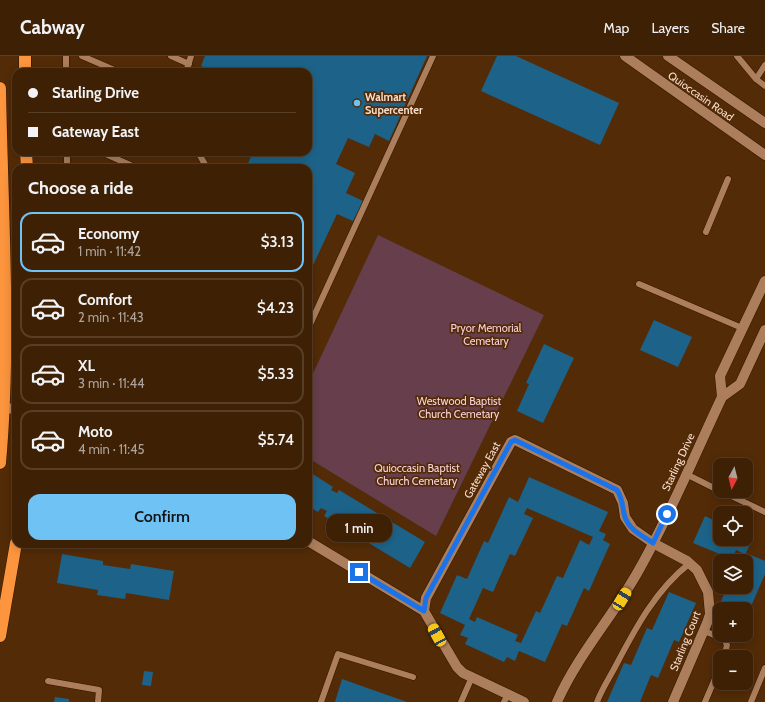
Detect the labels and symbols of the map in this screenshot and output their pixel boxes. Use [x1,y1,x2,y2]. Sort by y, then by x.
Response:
street label: Quioccasin Road [665,68,737,124]
place label: Walmart Supercenter [365,90,423,117]
marker: Walmart Supercenter [352,98,362,108]
park label: Pryor Memorial Cemetary [451,321,522,348]
park label: Westwood Baptist Church Cemetary [417,394,502,421]
street label: Starling Drive [658,430,698,493]
street label: Gateway East [461,439,503,501]
north arrow [713,458,753,498]
park label: Quioccasin Baptist Church Cemetary [374,461,460,488]
route start [658,505,676,523]
callout: 1 min [326,514,392,542]
route end [350,563,368,581]
car [611,586,633,612]
street label: Starling Court [667,609,703,673]
car [426,622,448,648]

